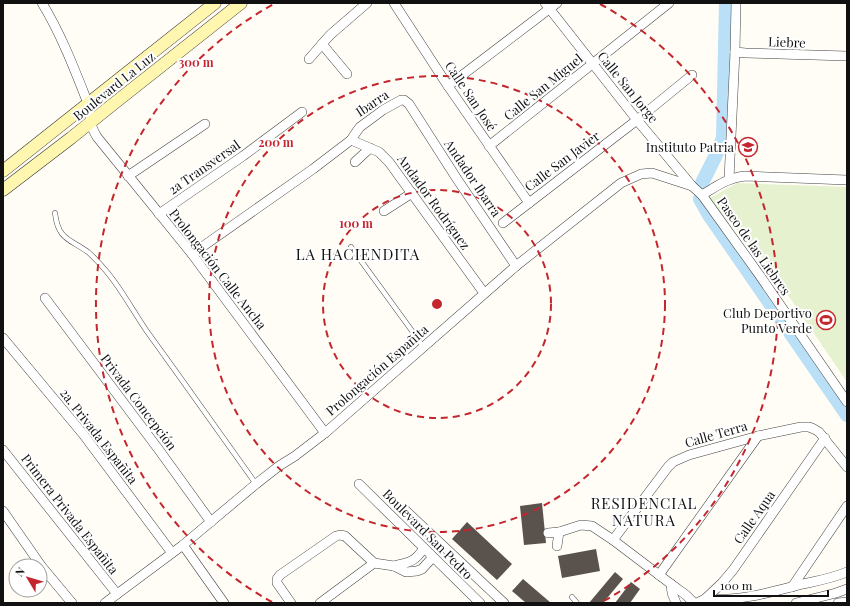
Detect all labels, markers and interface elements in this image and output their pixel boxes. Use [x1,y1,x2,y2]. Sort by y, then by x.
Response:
street label: Liebre [768,32,806,51]
street label: Boulevard La Luz [69,47,158,124]
street label: Calle San Jorge [594,47,663,126]
street label: Calle San Miguel [500,49,586,124]
text: 300 m [179,54,214,70]
street label: Calle San José [442,58,501,134]
street label: Ibarra [352,85,392,120]
street label: Calle San Javier [521,127,603,194]
text: 200 m [258,134,294,150]
street label: 2a Transversal [164,135,243,198]
street label: Andador Ibarra [441,135,506,220]
school or university icon: Instituto Patria [737,136,759,158]
place label: Instituto Patria [646,138,735,155]
street label: Andador Rodríguez [394,150,475,253]
street label: Paseo de las Liebres [714,193,795,298]
street label: Prolongación Calle Ancha [166,205,271,333]
text: 100 m [339,215,373,231]
district label: LA HACIENDITA [296,244,420,264]
centre of rings [430,297,444,311]
place label: Club Deportivo Punto Verde [723,304,812,336]
sports icon: Club Deportivo Punto Verde [815,309,837,331]
street label: Prolongación Españita [322,320,432,419]
street label: Privada Concepción [98,350,181,453]
street label: 2a. Privada Españita [57,384,142,487]
street label: Calle Terra [683,416,750,451]
street label: Primera Privada Españita [18,450,123,578]
street label: Boulevard San Pedro [380,485,477,582]
street label: Calle Aqua [729,486,779,547]
district label: RESIDENCIAL NATURA [591,493,697,530]
north arrow [8,558,48,598]
text: N [11,564,28,579]
scale bar [714,572,828,598]
text: 100 m [720,577,753,593]

